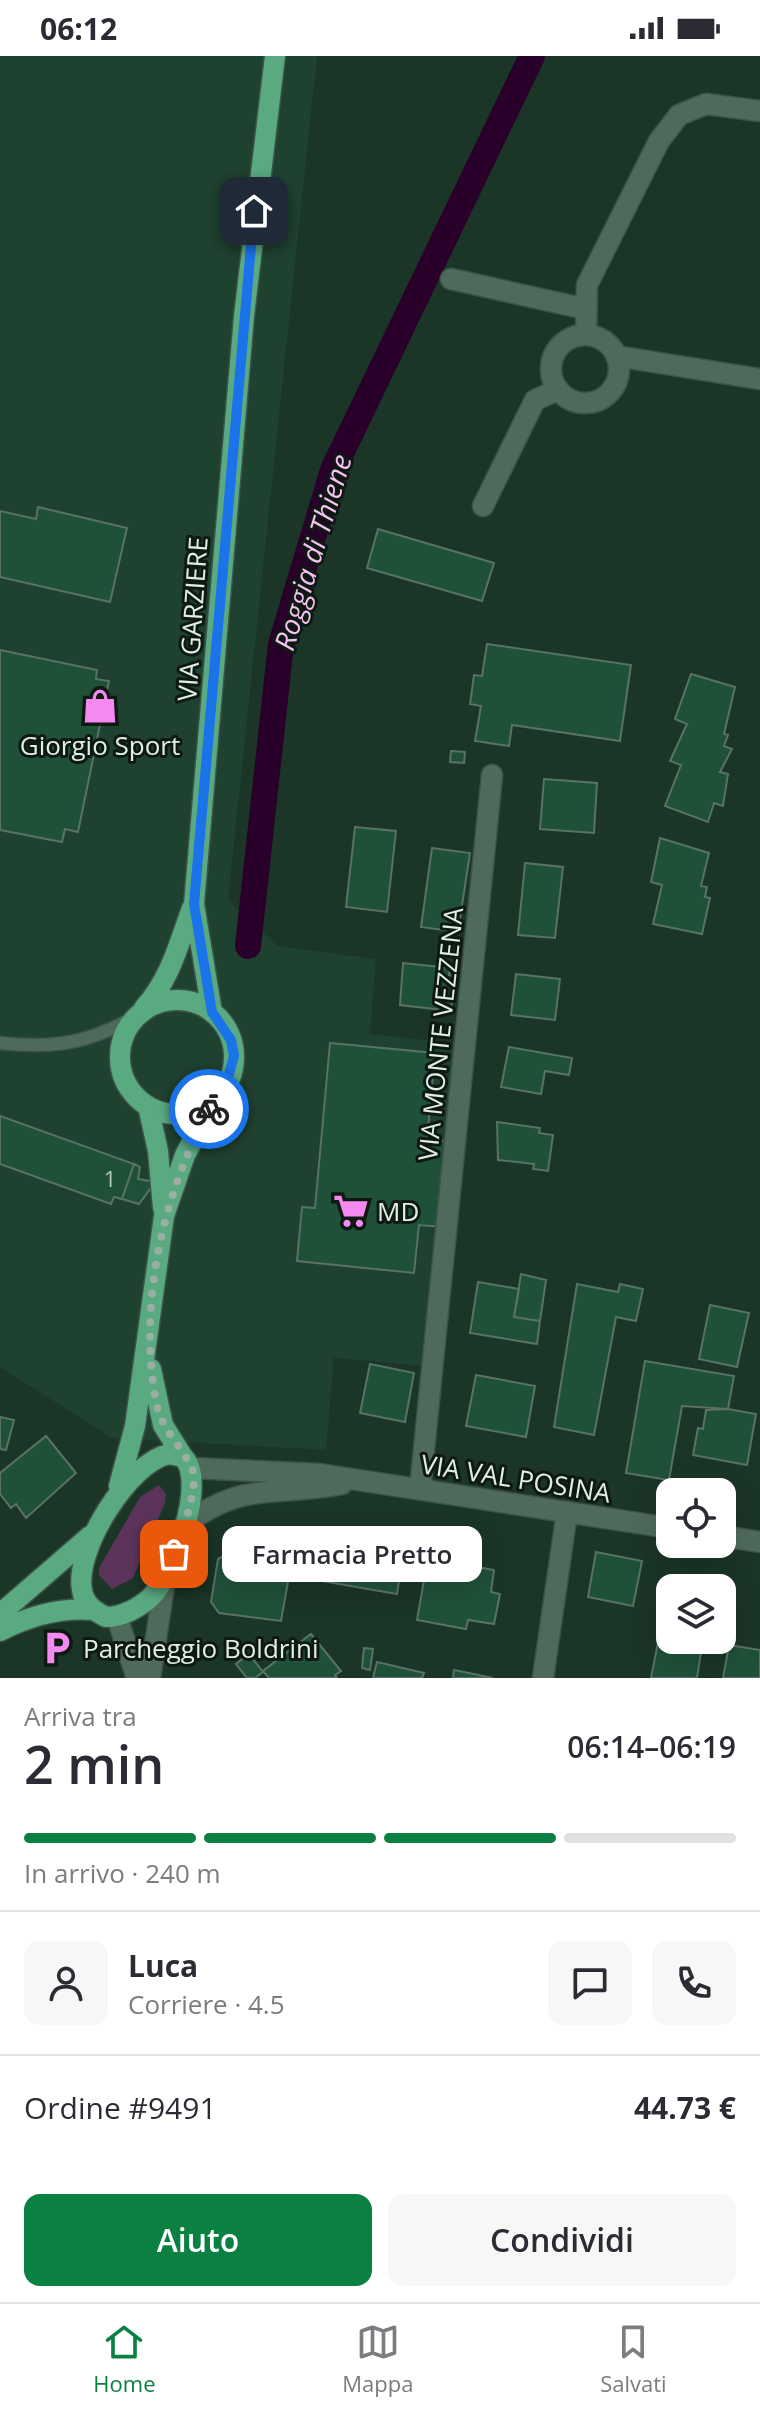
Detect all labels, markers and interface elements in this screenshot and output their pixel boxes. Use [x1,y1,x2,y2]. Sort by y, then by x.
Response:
text: 06:12 [40,8,117,49]
pin [220,177,288,245]
icon: home [232,189,276,233]
water label: Roggia di Thiene [264,449,360,654]
street label: VIA GARZIERE [168,536,216,702]
shop icon: Giorgio Sport [81,687,119,725]
place label: Giorgio Sport [20,727,180,763]
street label: VIA MONTE VEZZENA [409,905,471,1163]
courier [169,1069,249,1149]
icon: bike [187,1087,231,1131]
house number: 1 [104,1163,116,1193]
supermarket icon: MD [332,1192,370,1230]
place label: MD [377,1193,419,1229]
street label: VIA VAL POSINA [419,1445,614,1511]
map controls [656,1478,736,1654]
button: locate [656,1478,736,1558]
pin [140,1520,208,1588]
callout: Farmacia Pretto [222,1526,482,1582]
icon: bag [152,1532,196,1576]
text: Farmacia Pretto [252,1536,452,1572]
button: layers [656,1574,736,1654]
parking icon: Parcheggio Boldrini [38,1629,76,1667]
place label: Parcheggio Boldrini [83,1630,319,1666]
text: Arriva tra [24,1698,137,1734]
text: 06:14–06:19 [567,1726,736,1767]
text: 2 min [24,1728,164,1799]
text: In arrivo · 240 m [24,1855,221,1891]
button: person [24,1941,108,2025]
button: chat [548,1941,632,2025]
button: phone [652,1941,736,2025]
text: Luca [128,1945,198,1986]
text: Corriere · 4.5 [128,1986,285,2022]
text: Ordine #9491 [24,2087,217,2128]
text: 44.73 € [634,2087,736,2128]
button: Aiuto [24,2194,372,2286]
button: Condividi [388,2194,736,2286]
tab: Home [93,2320,156,2398]
tab: Mappa [342,2320,413,2398]
tab: Salvati [600,2320,667,2398]

